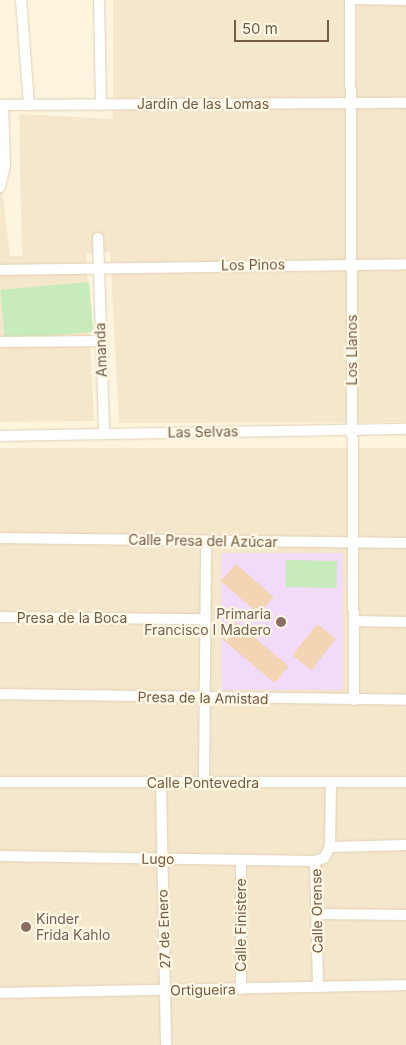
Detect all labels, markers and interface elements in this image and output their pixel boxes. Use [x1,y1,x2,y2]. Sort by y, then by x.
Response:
scale bar [236,10,331,42]
text: 50 m [242,19,278,38]
street label: Jardín de las Lomas [137,96,269,112]
street label: Los Pinos [221,256,285,274]
street label: Los Llanos [344,315,360,385]
street label: Amanda [92,322,110,378]
street label: Las Selvas [167,423,239,441]
street label: Calle Presa del Azúcar [128,531,278,551]
place label: Primaria Francisco I Madero [144,606,271,638]
street label: Presa de la Boca [17,610,127,626]
marker: Primaria Francisco I Madero [275,616,287,628]
street label: Presa de la Amistad [137,688,269,708]
street label: Calle Pontevedra [147,775,259,791]
street label: Lugo [141,850,175,868]
street label: Calle Orense [308,869,326,953]
street label: Calle Finistere [233,878,249,972]
street label: 27 de Enero [154,889,174,969]
place label: Kinder Frida Kahlo [36,911,110,944]
marker: Kinder Frida Kahlo [20,921,32,933]
street label: Ortigueira [170,981,236,999]

